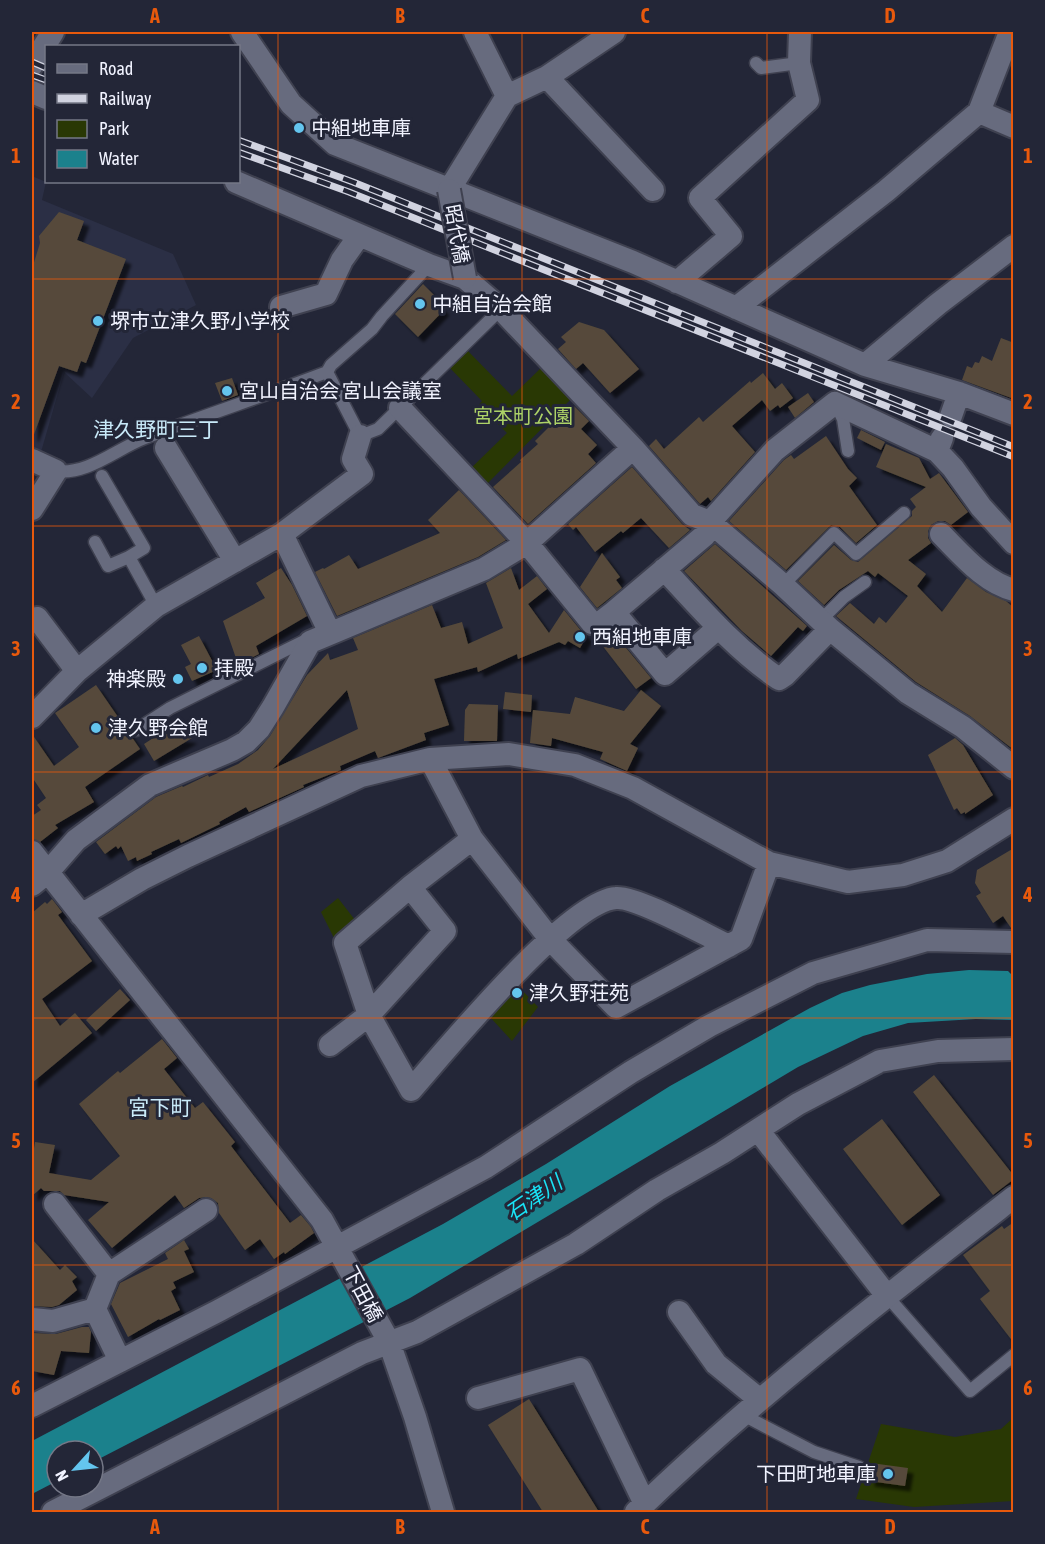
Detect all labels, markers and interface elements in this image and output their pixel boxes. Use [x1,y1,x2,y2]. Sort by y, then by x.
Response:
text: A [149,4,160,27]
text: B [395,4,405,27]
text: C [641,4,650,27]
text: D [884,4,896,27]
legend [45,45,240,183]
text: Road [99,58,133,79]
text: Railway [99,88,151,109]
place label: 中組地車庫 [311,116,411,139]
text: Park [99,118,129,139]
marker: 中組地車庫 [292,121,306,135]
text: 1 [11,144,21,167]
text: 1 [1023,144,1033,167]
text: Water [99,148,139,169]
street label: 昭代橋 [441,202,474,265]
place label: 中組自治会館 [432,292,552,315]
marker: 中組自治会館 [413,297,427,311]
place label: 堺市立津久野小学校 [110,309,290,332]
marker: 堺市立津久野小学校 [91,314,105,328]
place label: 宮山自治会 宮山会議室 [239,379,442,402]
marker: 宮山自治会 宮山会議室 [220,384,234,398]
text: 2 [11,390,21,413]
text: 2 [1023,390,1033,413]
park label: 宮本町公園 [473,404,573,427]
district label: 津久野町三丁 [93,417,219,441]
place label: 西組地車庫 [592,625,692,648]
marker: 西組地車庫 [573,630,587,644]
text: 3 [11,637,21,660]
text: 3 [1023,637,1033,660]
place label: 拝殿 [214,656,254,679]
marker: 拝殿 [195,661,209,675]
place label: 神楽殿 [106,667,166,690]
marker: 神楽殿 [171,672,185,686]
place label: 津久野会館 [108,716,208,739]
marker: 津久野会館 [89,721,103,735]
text: 4 [10,883,21,906]
text: 4 [1022,883,1033,906]
place label: 津久野荘苑 [529,981,629,1004]
marker: 津久野荘苑 [510,986,524,1000]
district label: 宮下町 [129,1095,192,1119]
text: 5 [11,1129,21,1152]
text: 5 [1023,1129,1033,1152]
water label: 石津川 [501,1168,568,1225]
street label: 下田橋 [339,1262,388,1326]
text: 6 [11,1376,21,1399]
text: 6 [1023,1376,1033,1399]
north arrow [45,1439,105,1499]
place label: 下田町地車庫 [756,1462,876,1485]
marker: 下田町地車庫 [881,1467,895,1481]
text: N [51,1468,72,1484]
text: A [149,1515,160,1538]
text: B [395,1515,405,1538]
text: C [641,1515,650,1538]
text: D [884,1515,896,1538]

